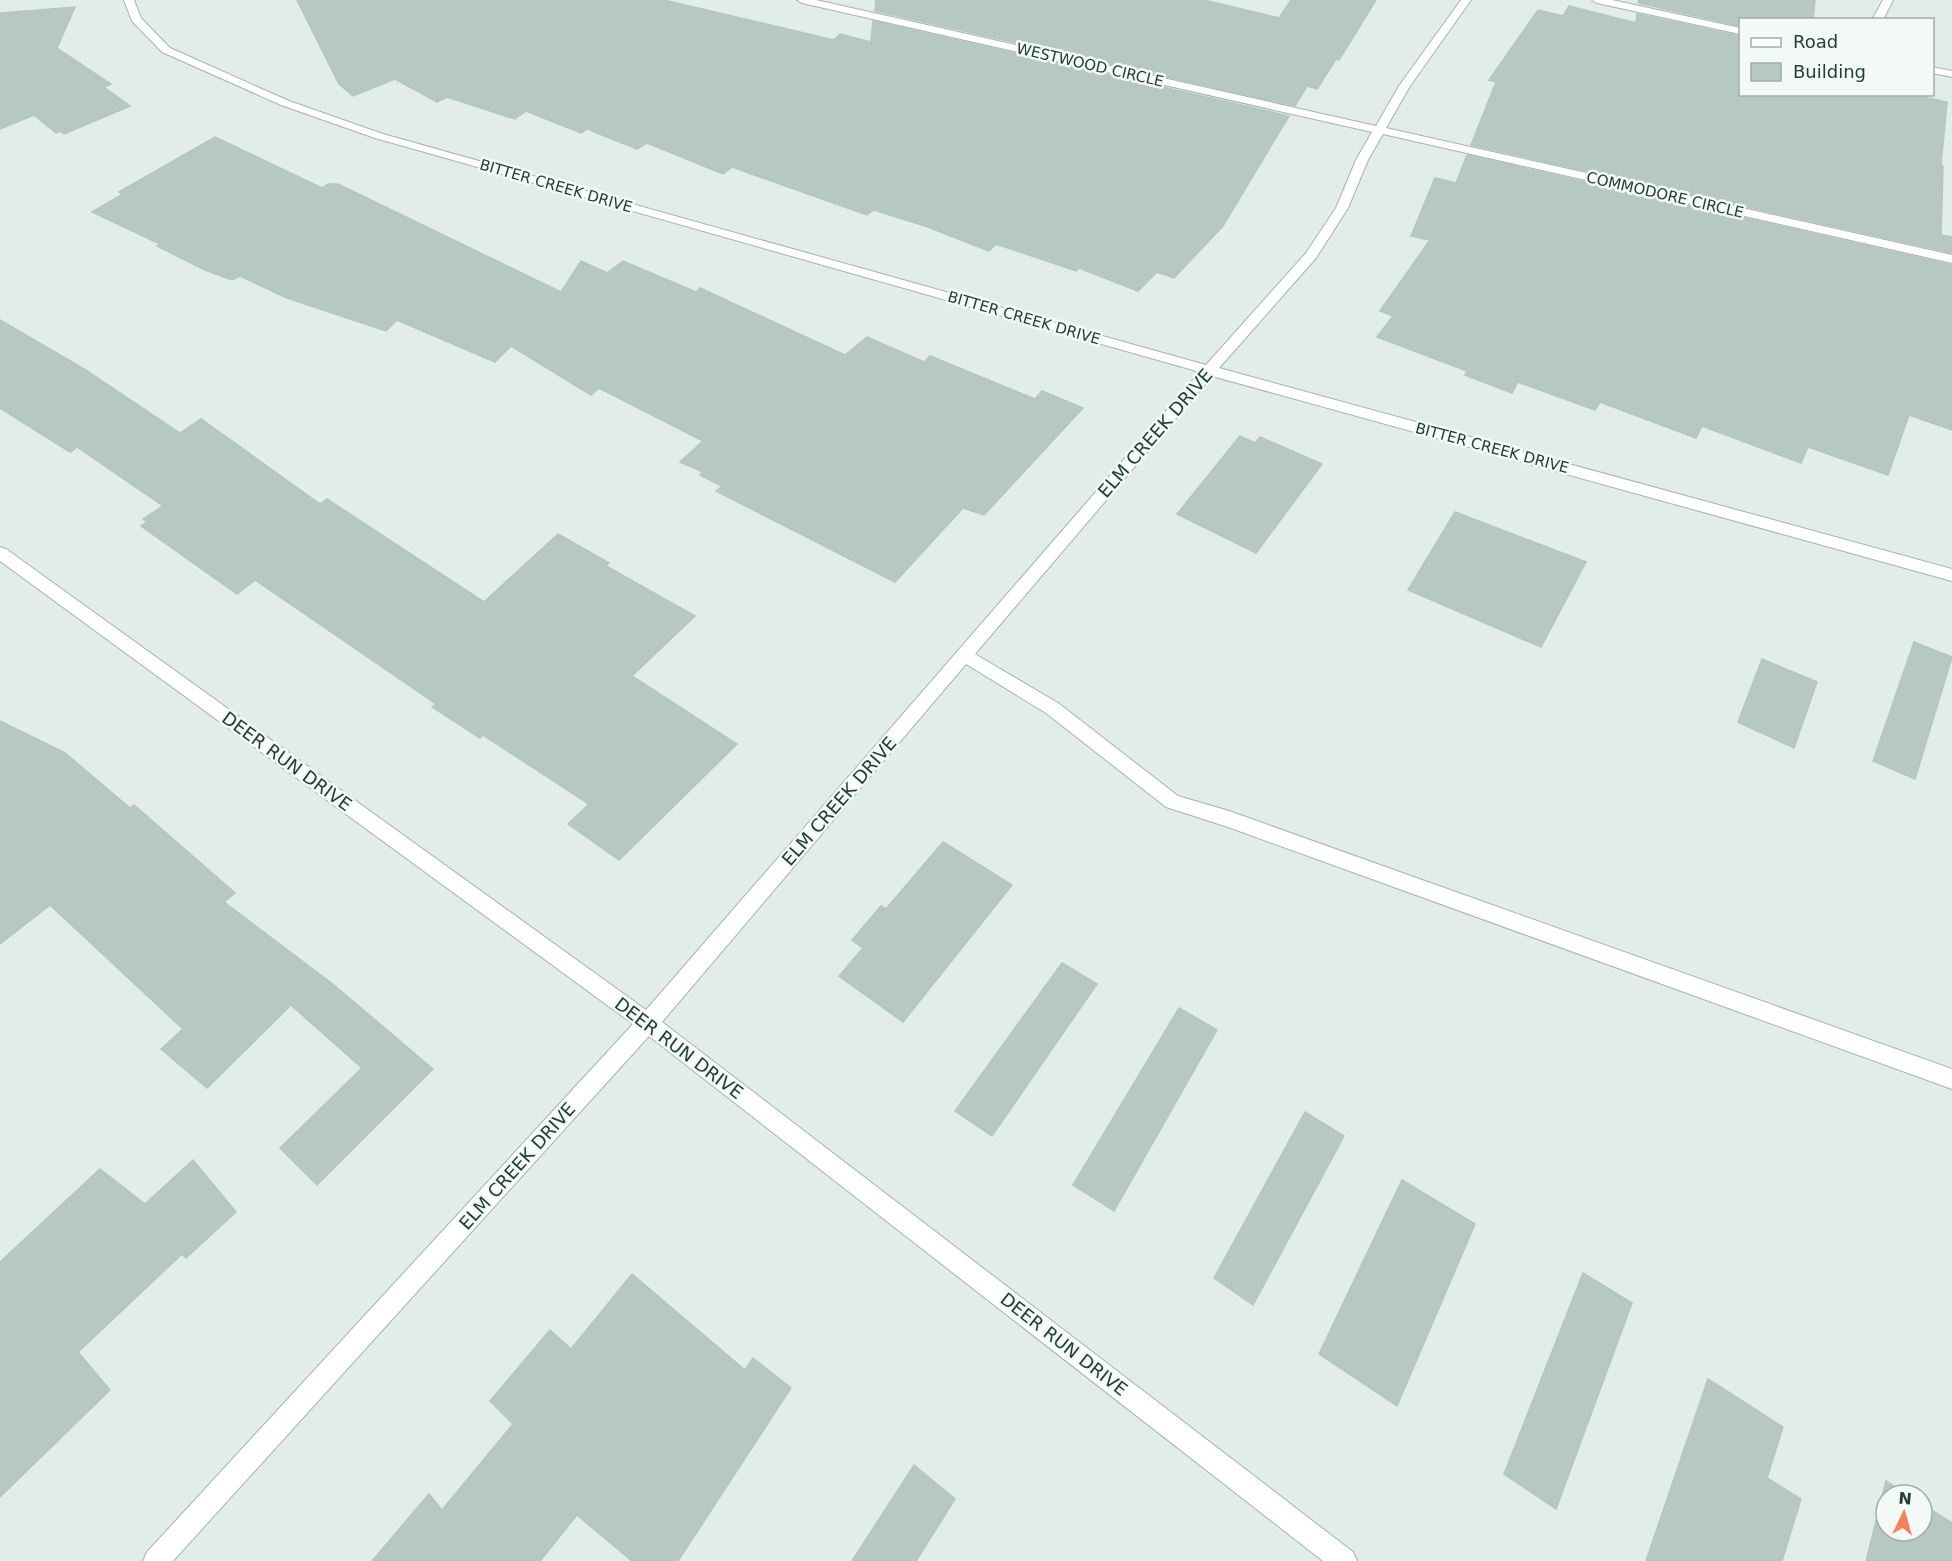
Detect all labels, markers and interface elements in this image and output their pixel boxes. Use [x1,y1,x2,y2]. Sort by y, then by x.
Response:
legend [1739,18,1934,96]
text: Road [1793,31,1838,52]
street label: WESTWOOD CIRCLE [1015,39,1165,91]
text: Building [1793,61,1866,82]
street label: BITTER CREEK DRIVE [478,156,634,216]
street label: COMMODORE CIRCLE [1585,168,1745,222]
street label: BITTER CREEK DRIVE [946,288,1102,348]
street label: ELM CREEK DRIVE [1093,364,1217,502]
street label: BITTER CREEK DRIVE [1413,419,1571,477]
street label: DEER RUN DRIVE [218,707,356,815]
street label: ELM CREEK DRIVE [777,732,901,870]
street label: DEER RUN DRIVE [611,993,747,1103]
street label: ELM CREEK DRIVE [455,1098,579,1234]
street label: DEER RUN DRIVE [996,1288,1132,1400]
north arrow [1874,1483,1934,1543]
text: N [1898,1489,1913,1509]

